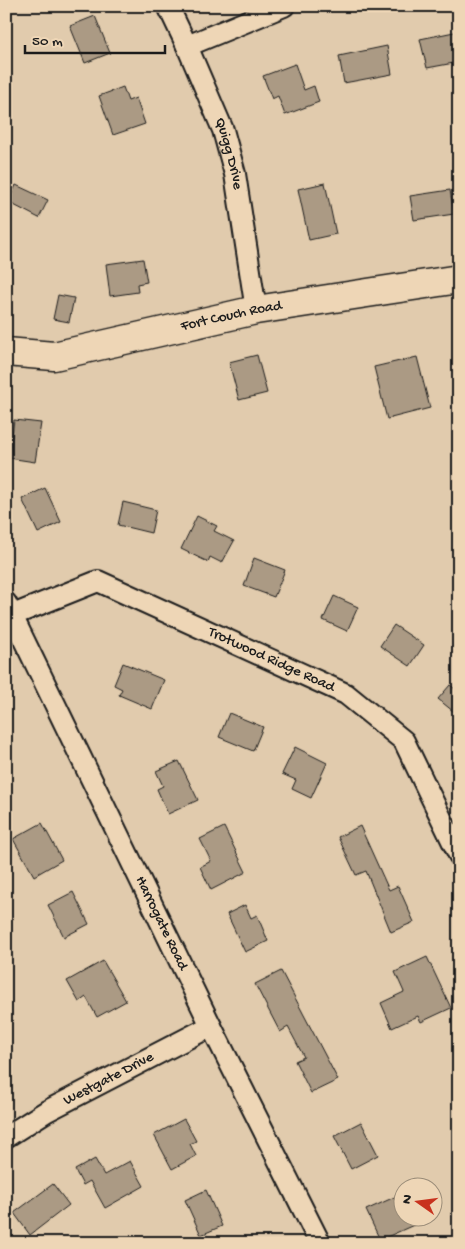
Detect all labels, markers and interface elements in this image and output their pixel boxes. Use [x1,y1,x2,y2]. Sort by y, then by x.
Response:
scale bar [25,22,165,54]
text: 50 m [32,33,63,51]
street label: Quigg Drive [210,115,246,191]
street label: Fort Couch Road [178,297,284,336]
street label: Trotwood Ridge Road [204,623,339,697]
street label: Harrogate Road [131,873,192,974]
street label: Westgate Drive [60,1048,157,1110]
north arrow [392,1176,442,1226]
text: N [398,1193,417,1206]

